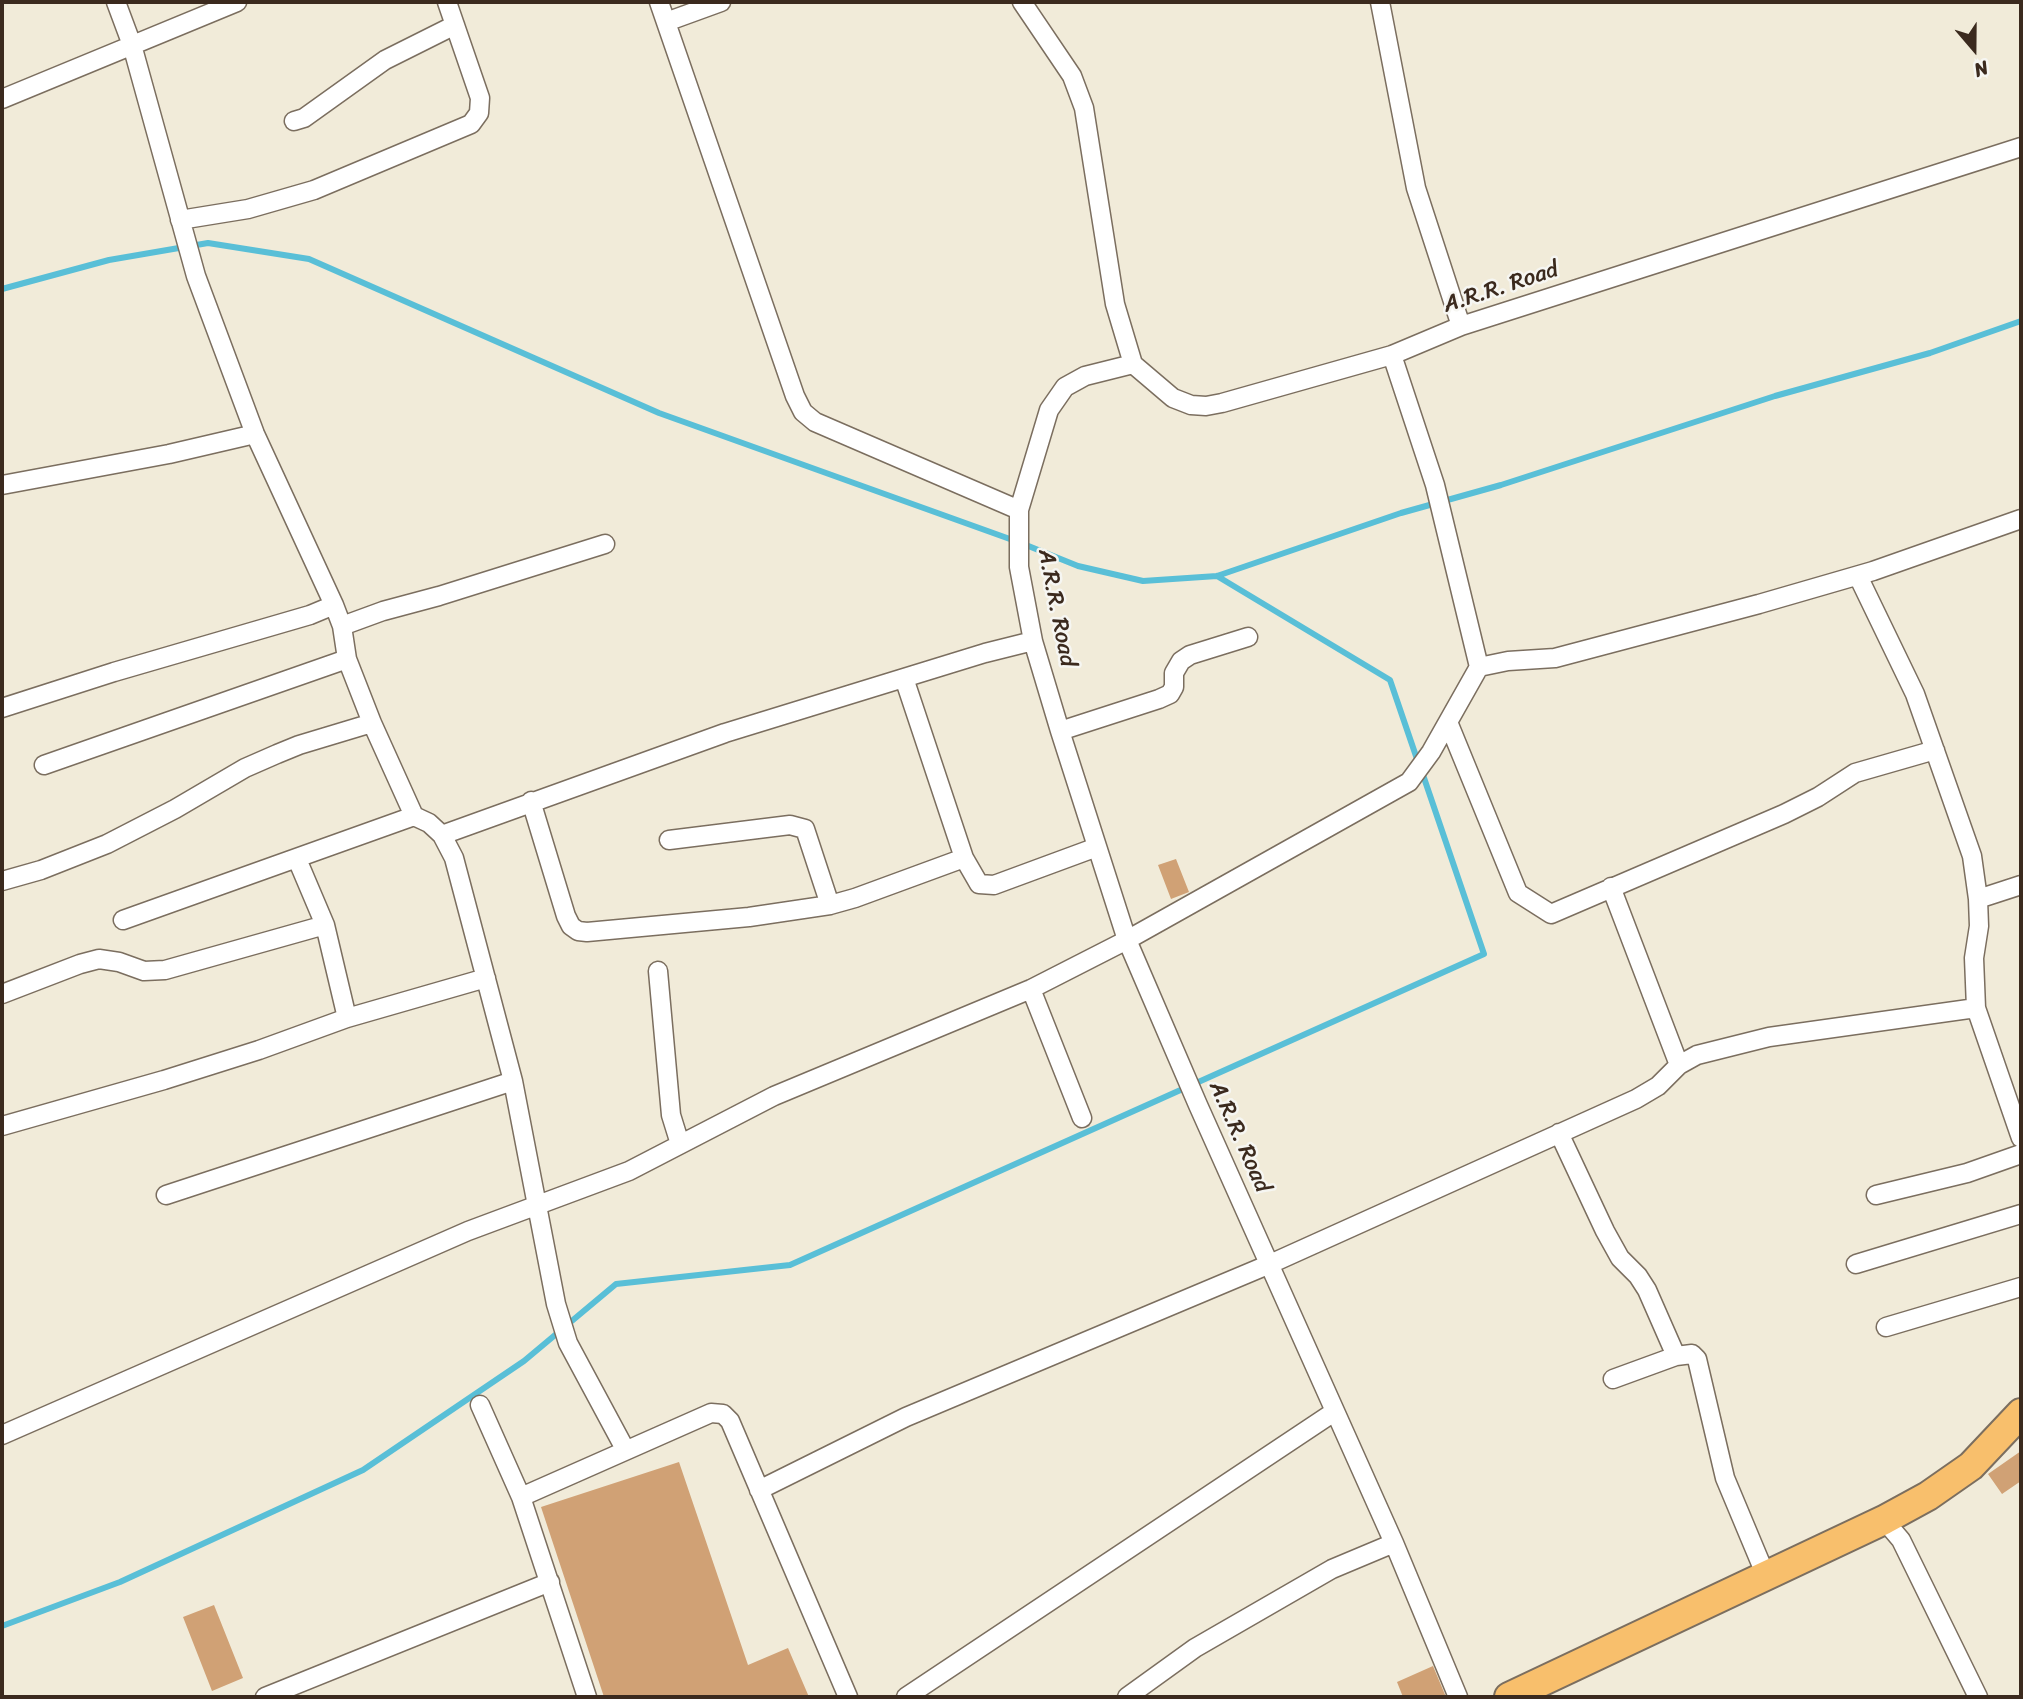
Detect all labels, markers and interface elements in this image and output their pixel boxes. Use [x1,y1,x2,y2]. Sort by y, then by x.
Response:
north arrow [1939,14,2009,84]
text: N [1970,51,1993,87]
street label: A.R.R. Road [1440,256,1562,320]
street label: A.R.R. Road [1031,547,1081,669]
street label: A.R.R. Road [1202,1077,1276,1197]

